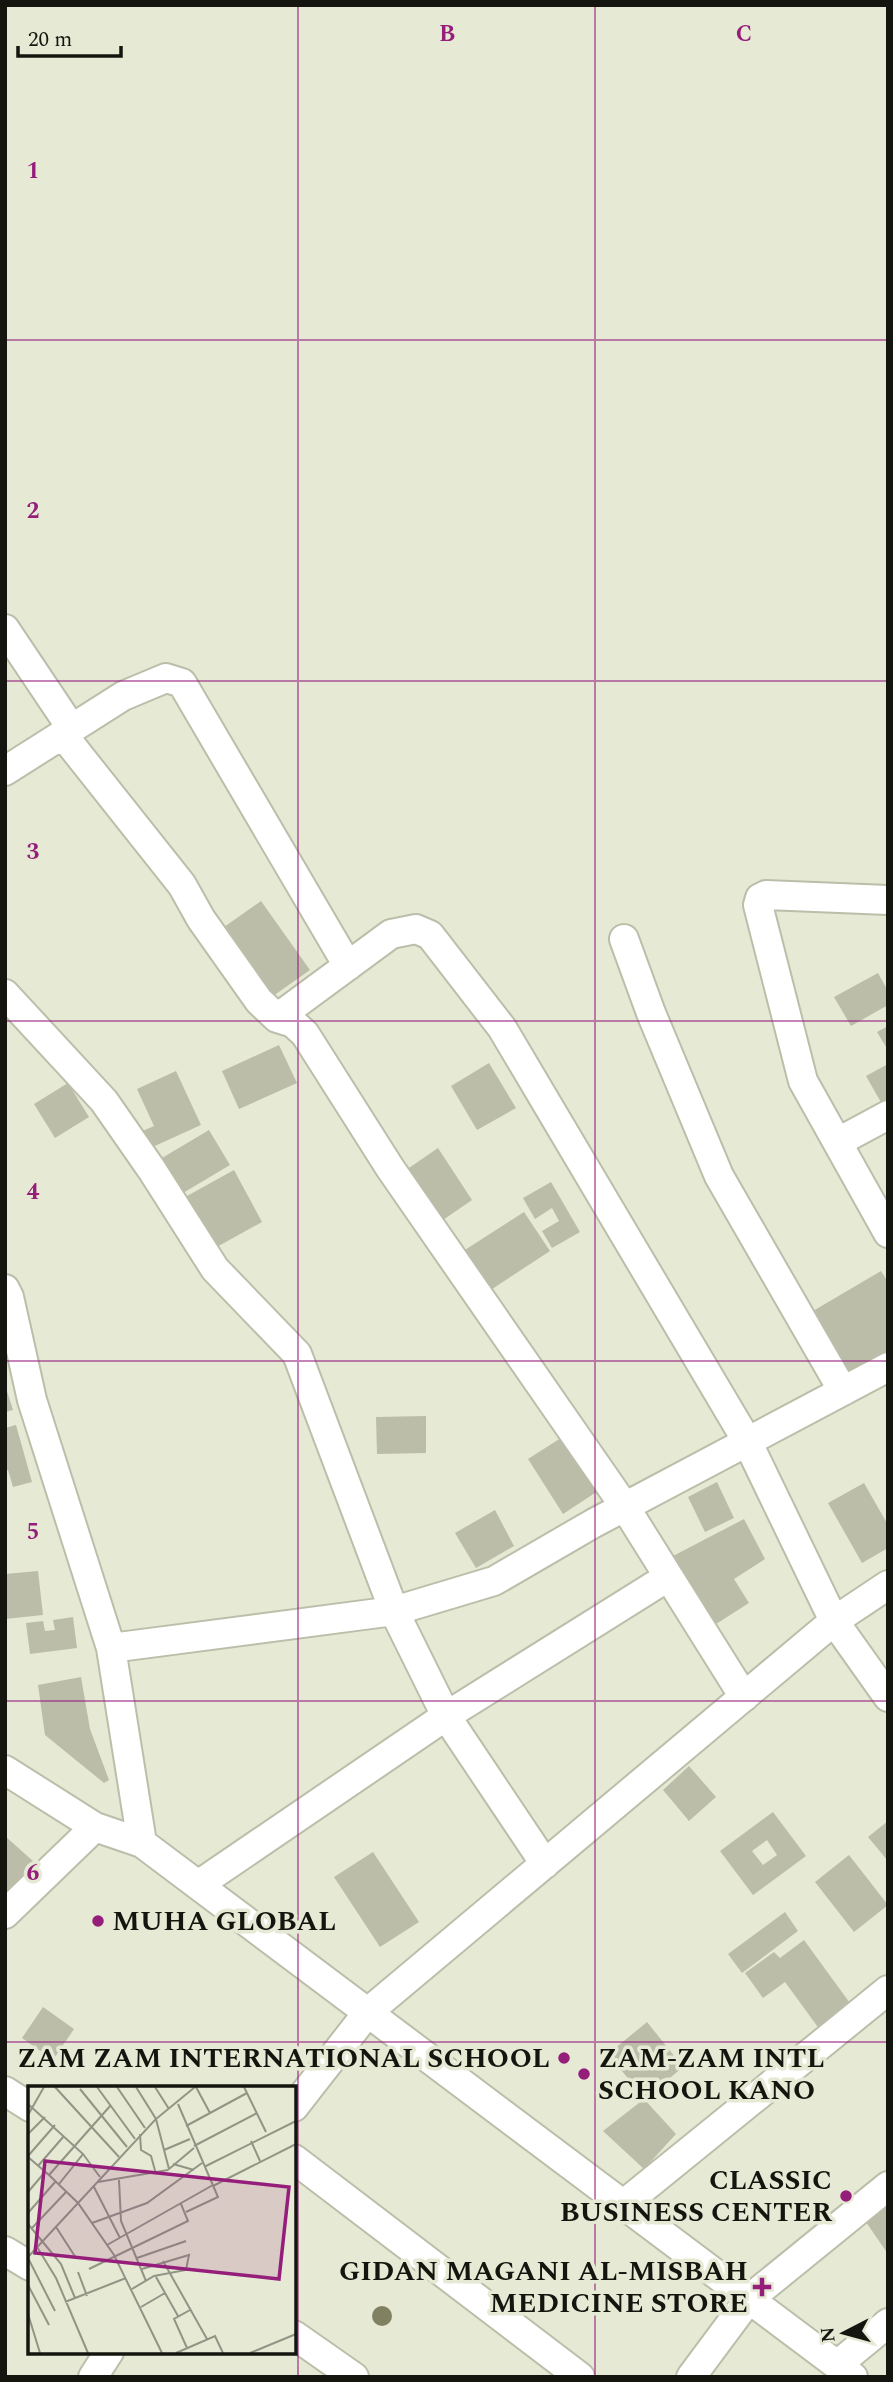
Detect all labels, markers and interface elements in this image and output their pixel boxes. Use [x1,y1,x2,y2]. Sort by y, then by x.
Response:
scale bar [18,14,121,58]
text: B [439,17,455,52]
text: C [736,17,752,52]
text: 20 m [28,24,72,56]
text: 1 [27,154,39,189]
text: 2 [27,494,40,529]
text: 3 [27,835,40,870]
text: 4 [27,1175,40,1210]
text: 5 [27,1515,39,1550]
text: 6 [27,1856,40,1891]
place label: MUHA GLOBAL [112,1900,336,1943]
marker: MUHA GLOBAL [90,1913,106,1929]
place label: ZAM ZAM INTERNATIONAL SCHOOL [17,2037,550,2080]
place label: ZAM-ZAM INTL SCHOOL KANO [598,2037,825,2112]
marker: ZAM ZAM INTERNATIONAL SCHOOL [556,2050,572,2066]
marker: ZAM-ZAM INTL SCHOOL KANO [576,2066,592,2082]
inset map [28,2086,296,2354]
place label: CLASSIC BUSINESS CENTER [560,2159,833,2234]
marker: CLASSIC BUSINESS CENTER [838,2188,854,2204]
place label: GIDAN MAGANI AL-MISBAH MEDICINE STORE [339,2250,748,2325]
marker: GIDAN MAGANI AL-MISBAH MEDICINE STORE [754,2279,770,2295]
north arrow [809,2298,879,2368]
text: N [813,2325,844,2344]

